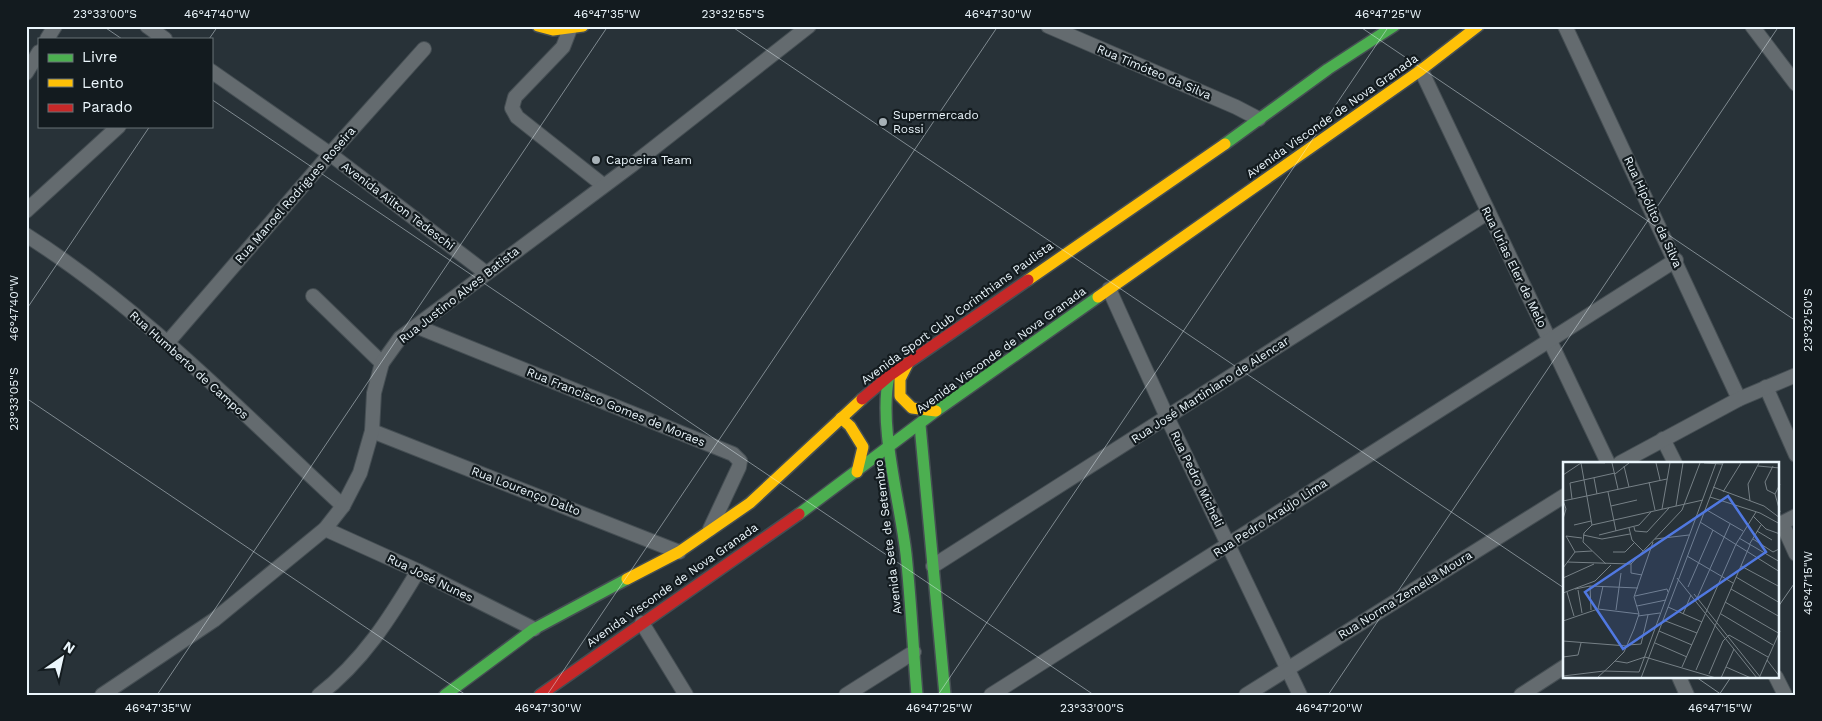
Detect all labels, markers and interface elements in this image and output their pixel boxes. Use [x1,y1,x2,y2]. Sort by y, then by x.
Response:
text: 23°33'00"S [73,7,137,21]
text: 46°47'40"W [184,7,251,21]
text: 46°47'35"W [574,7,641,21]
text: 23°32'55"S [702,7,764,21]
text: 46°47'30"W [965,7,1032,21]
text: 46°47'25"W [1355,7,1422,21]
legend [38,38,212,128]
street label: Rua Timóteo da Silva [1095,42,1213,103]
text: Livre [82,48,117,66]
street label: Avenida Visconde de Nova Granada [1244,51,1421,181]
text: Lento [82,74,124,92]
text: Parado [82,98,132,116]
place label: Supermercado Rossi [893,108,979,136]
marker: Supermercado Rossi [877,116,889,128]
street label: Rua Manoel Rodrigues Roseira [232,124,358,266]
place label: Capoeira Team [606,153,692,167]
marker: Capoeira Team [590,154,602,166]
street label: Rua Hipólito da Silva [1621,154,1685,270]
street label: Avenida Ailton Tedeschi [339,159,457,253]
street label: Rua Urias Eler de Melo [1479,204,1549,330]
street label: Avenida Sport Club Corinthians Paulista [858,238,1056,387]
street label: Rua Justino Alves Batista [396,244,522,346]
text: 46°47'40"W [7,274,21,341]
street label: Avenida Visconde de Nova Granada [914,284,1089,416]
text: 23°32'50"S [1801,288,1815,352]
street label: Rua Humberto de Campos [127,308,251,422]
street label: Rua José Martiniano de Alencar [1129,334,1292,446]
street label: Rua Francisco Gomes de Moraes [525,365,707,449]
text: 23°33'05"S [7,367,21,431]
street label: Rua Pedro Micheli [1168,429,1226,529]
street label: Avenida Sete de Setembro [872,459,904,615]
inset map [1563,462,1780,678]
street label: Rua Lourenço Dalto [470,464,582,518]
street label: Rua Pedro Araújo Lima [1210,476,1330,560]
street label: Avenida Visconde de Nova Granada [584,520,761,650]
street label: Rua Norma Zemella Moura [1335,548,1475,642]
text: 46°47'15"W [1801,550,1815,615]
street label: Rua José Nunes [385,551,475,605]
north arrow [38,634,88,684]
text: N [60,638,78,657]
text: 46°47'35"W [125,701,192,715]
text: 46°47'30"W [515,701,582,715]
text: 46°47'25"W [906,701,973,715]
text: 23°33'00"S [1060,701,1124,715]
text: 46°47'20"W [1296,701,1363,715]
text: 46°47'15"W [1688,701,1753,715]

